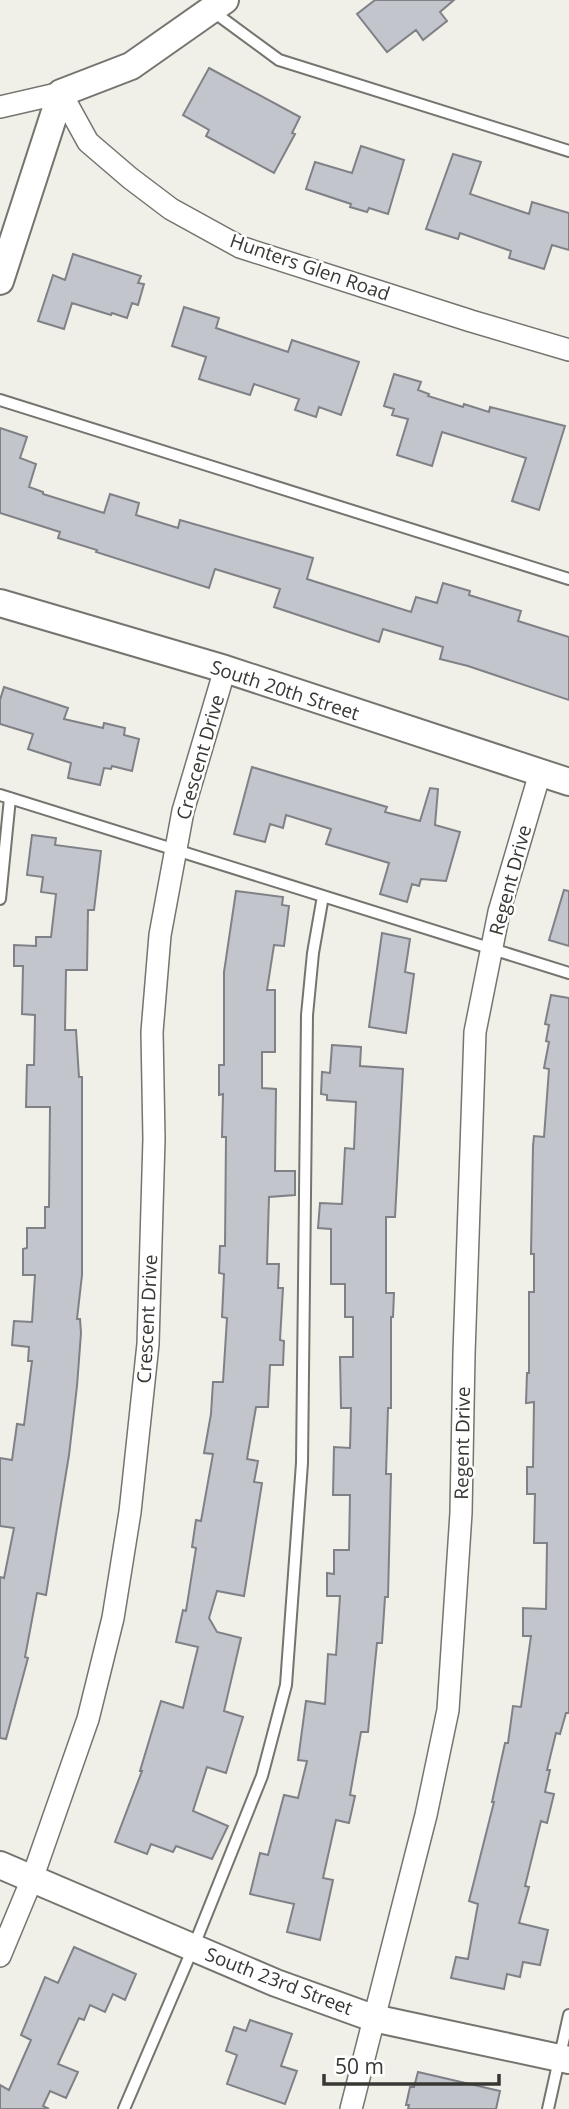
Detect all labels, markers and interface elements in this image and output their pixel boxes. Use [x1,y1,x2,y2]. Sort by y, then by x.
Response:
street label: Hunters Glen Road [226,227,394,307]
street label: South 20th Street [207,654,363,726]
street label: Crescent Drive [170,691,230,823]
street label: Regent Drive [483,822,537,938]
street label: Crescent Drive [131,1254,163,1384]
street label: Regent Drive [448,1386,476,1500]
street label: South 23rd Street [202,1941,357,2021]
scale bar [324,2042,499,2086]
text: 50 m [335,2052,384,2080]

